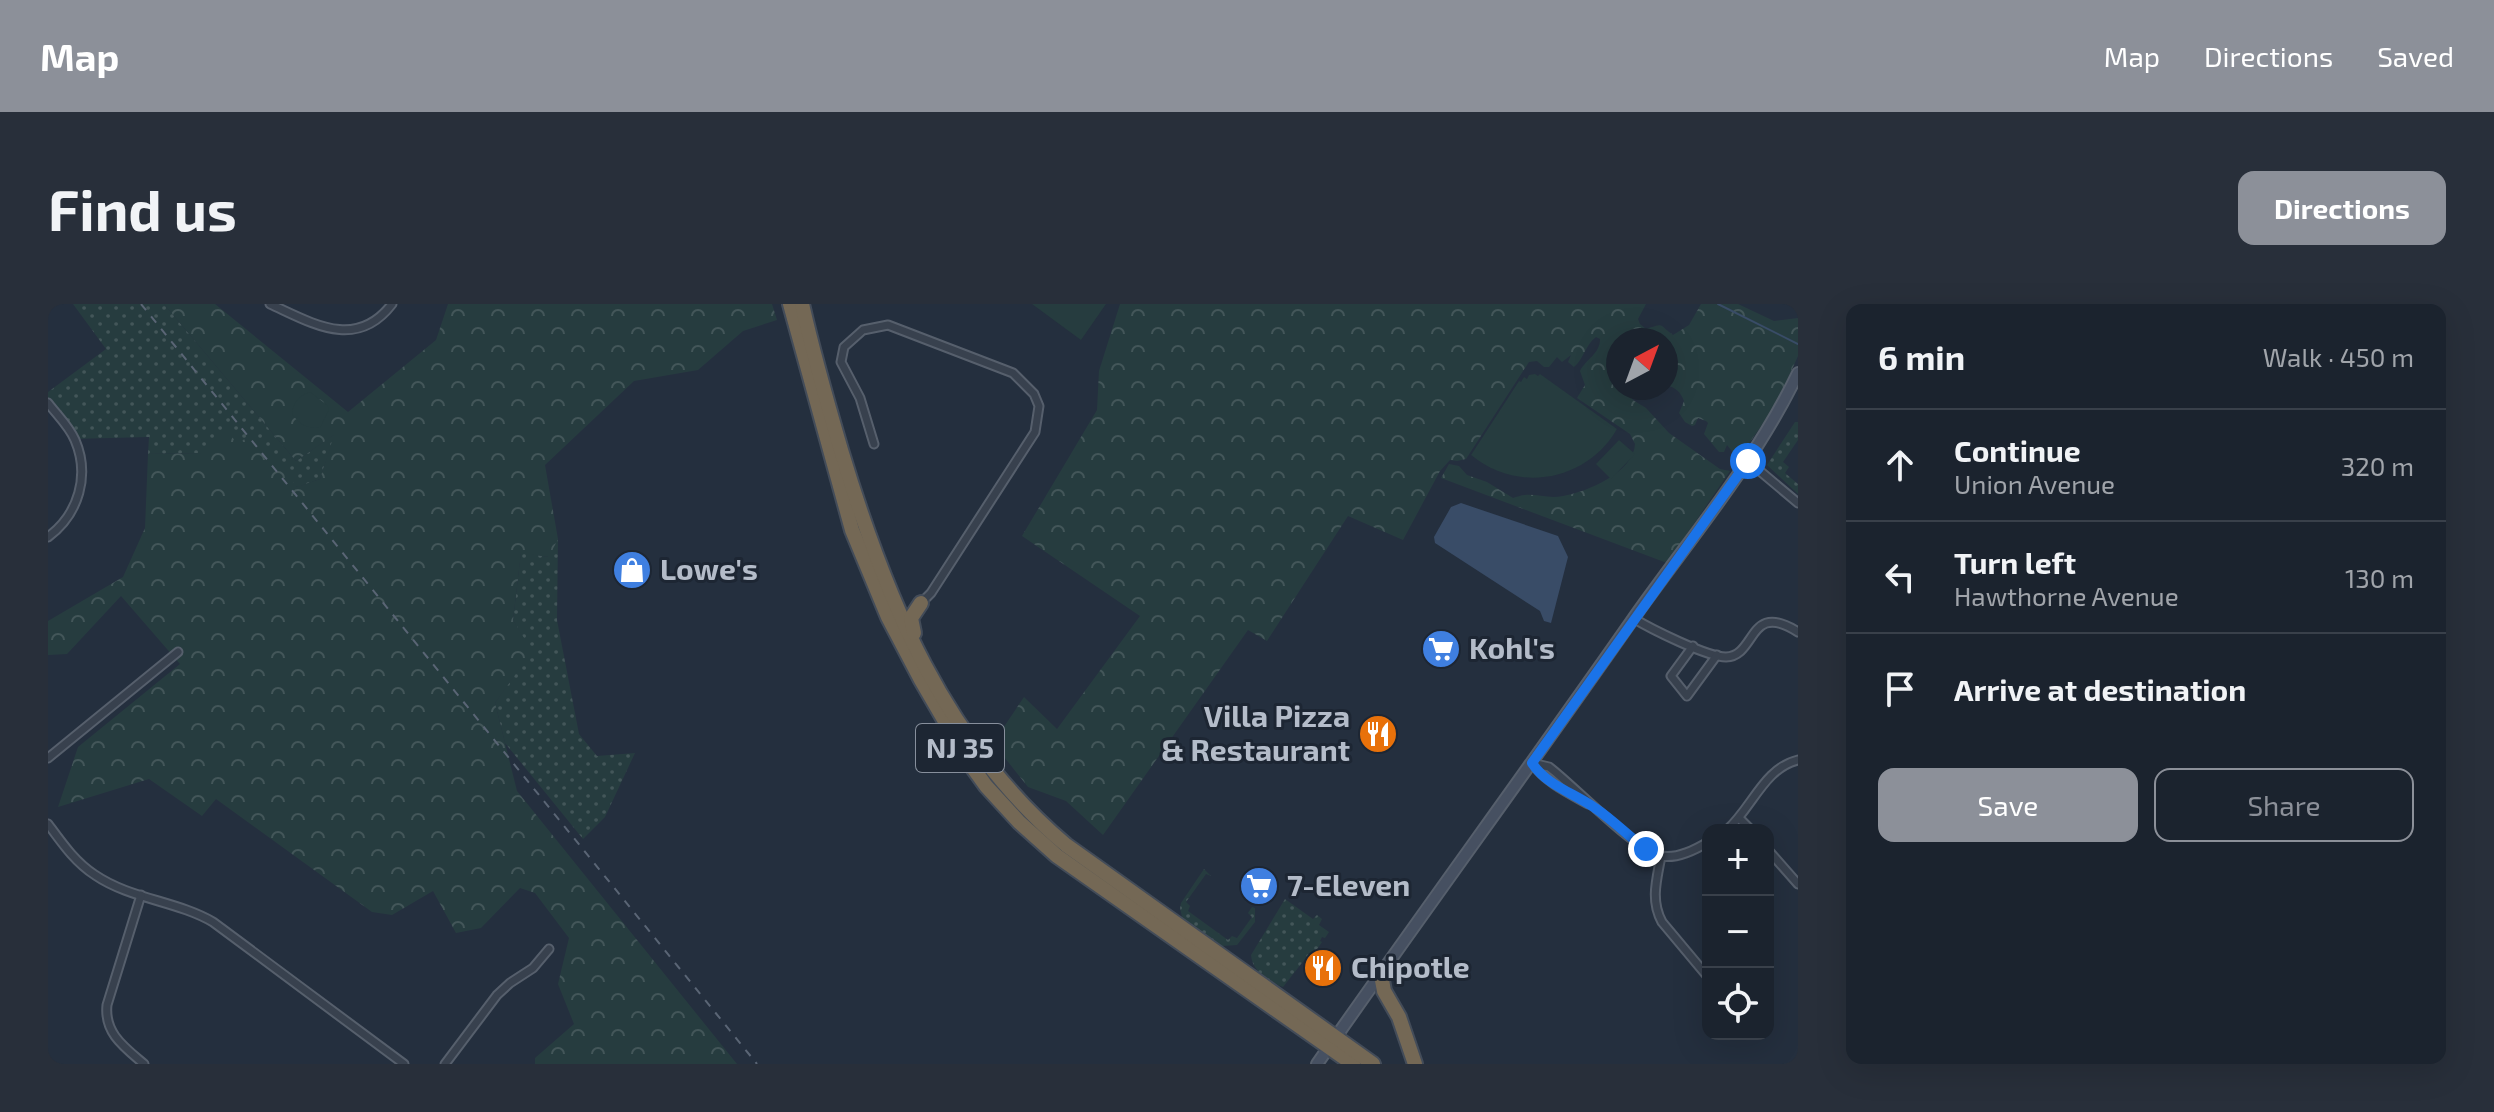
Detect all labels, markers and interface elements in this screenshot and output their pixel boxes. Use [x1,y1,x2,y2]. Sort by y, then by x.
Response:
text: Map [40,33,119,79]
text: Map [2104,39,2160,73]
text: Directions [2204,39,2333,73]
text: Saved [2377,39,2454,73]
button: Directions [2238,171,2446,245]
text: Find us [48,175,237,242]
north arrow [1606,328,1678,400]
text: 6 min [1878,336,1965,377]
text: Walk · 450 m [2263,341,2414,372]
text: Continue [1954,432,2081,468]
route start [1730,443,1766,479]
icon: ahead [1878,443,1922,487]
text: 320 m [2341,450,2414,481]
text: Union Avenue [1954,468,2115,499]
text: Turn left [1954,544,2076,580]
shop icon: Lowe's [611,549,653,591]
place label: Lowe's [660,550,758,586]
icon: left [1878,555,1922,599]
text: 130 m [2345,562,2414,593]
text: Hawthorne Avenue [1954,580,2179,611]
supermarket icon: Kohl's [1420,628,1462,670]
place label: Kohl's [1469,629,1555,665]
icon: arrive [1878,667,1922,711]
text: Arrive at destination [1954,671,2246,707]
place label: Villa Pizza & Restaurant [1161,697,1350,767]
restaurant icon: Villa Pizza & Restaurant [1357,713,1399,755]
road number: NJ 35 [916,724,1004,772]
button: Save [1878,768,2138,842]
button: Share [2154,768,2414,842]
map controls [1702,824,1774,1040]
button: + [1702,824,1774,896]
route end [1628,831,1664,867]
supermarket icon: 7-Eleven [1238,865,1280,907]
place label: 7-Eleven [1287,866,1410,902]
button: − [1702,896,1774,968]
restaurant icon: Chipotle [1302,947,1344,989]
place label: Chipotle [1351,948,1470,984]
button: locate [1702,968,1774,1040]

